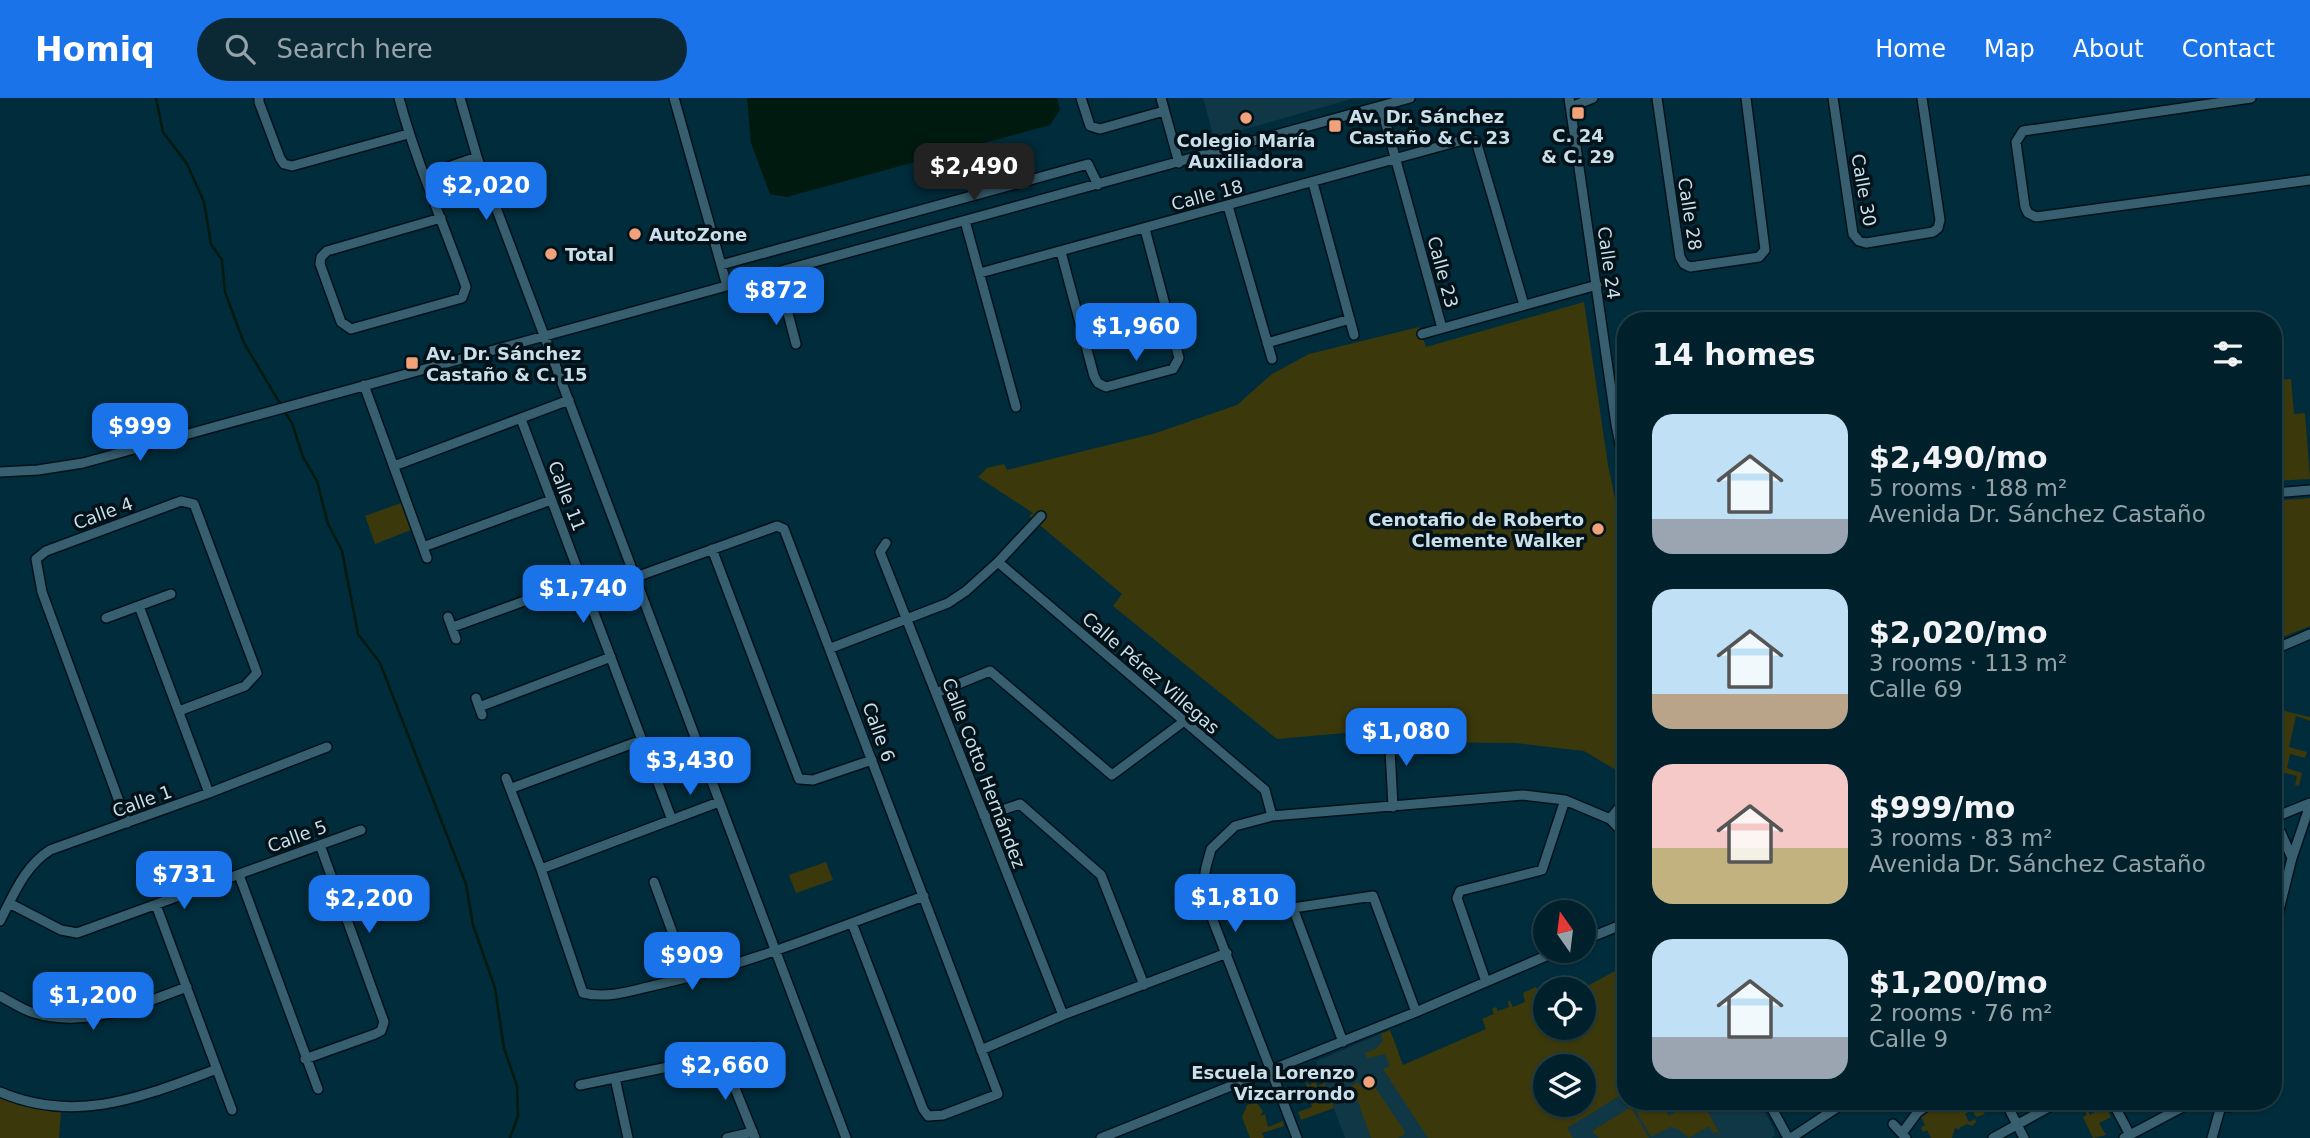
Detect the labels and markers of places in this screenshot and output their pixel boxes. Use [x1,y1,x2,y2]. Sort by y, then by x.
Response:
marker: C. 24 & C. 29 [1570,105,1586,121]
place label: Av. Dr. Sánchez Castaño & C. 23 [1349,106,1511,148]
marker: Colegio María Auxiliadora [1238,110,1254,126]
marker: Av. Dr. Sánchez Castaño & C. 23 [1327,118,1343,134]
place label: C. 24 & C. 29 [1541,125,1615,167]
place label: Colegio María Auxiliadora [1177,130,1315,172]
pin: $2,490 [917,144,1031,203]
pin: $2,020 [429,162,543,222]
place label: AutoZone [649,224,747,245]
marker: AutoZone [627,226,643,242]
place label: Total [565,244,614,265]
marker: Total [543,246,559,262]
pin: $872 [735,268,817,327]
pin: $1,960 [1079,303,1193,363]
place label: Av. Dr. Sánchez Castaño & C. 15 [426,343,588,385]
marker: Av. Dr. Sánchez Castaño & C. 15 [404,355,420,371]
pin: $999 [99,404,181,463]
place label: Cenotafio de Roberto Clemente Walker [1368,509,1584,551]
marker: Cenotafio de Roberto Clemente Walker [1590,521,1606,537]
pin: $1,740 [526,566,640,625]
pin: $1,080 [1349,708,1463,768]
pin: $3,430 [633,738,747,797]
pin: $731 [143,852,225,911]
pin: $1,810 [1178,874,1292,934]
pin: $2,200 [312,876,426,935]
pin: $909 [651,932,733,992]
pin: $1,200 [36,972,150,1032]
pin: $2,660 [668,1042,782,1102]
place label: Escuela Lorenzo Vizcarrondo [1191,1062,1355,1104]
marker: Escuela Lorenzo Vizcarrondo [1361,1074,1377,1090]

